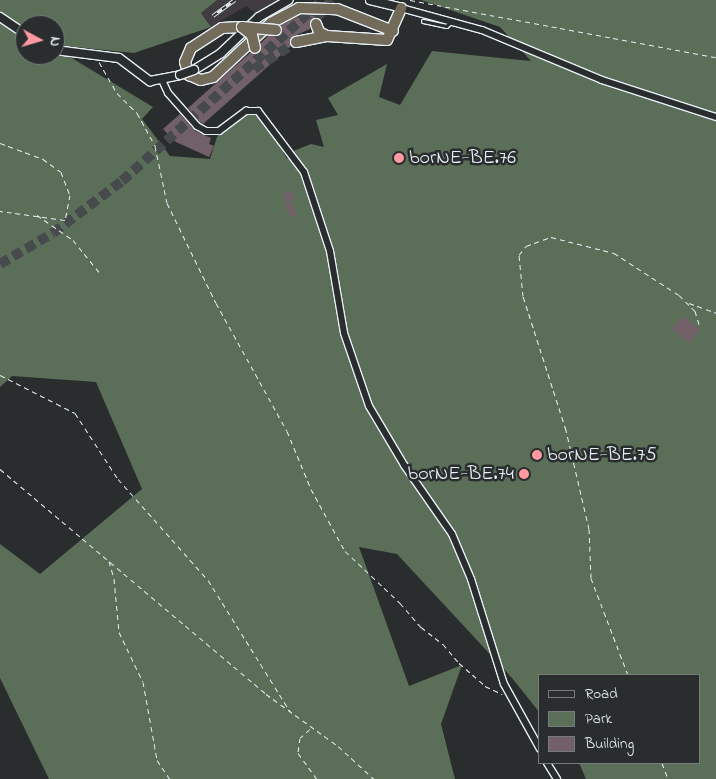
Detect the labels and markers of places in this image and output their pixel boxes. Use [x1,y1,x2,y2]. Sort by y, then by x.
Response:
place label: borNE-BE.76 [409,146,516,170]
marker: borNE-BE.76 [393,152,405,164]
place label: borNE-BE.75 [547,443,657,467]
marker: borNE-BE.75 [531,449,543,461]
place label: borNE-BE.74 [408,462,514,486]
marker: borNE-BE.74 [518,468,530,480]

